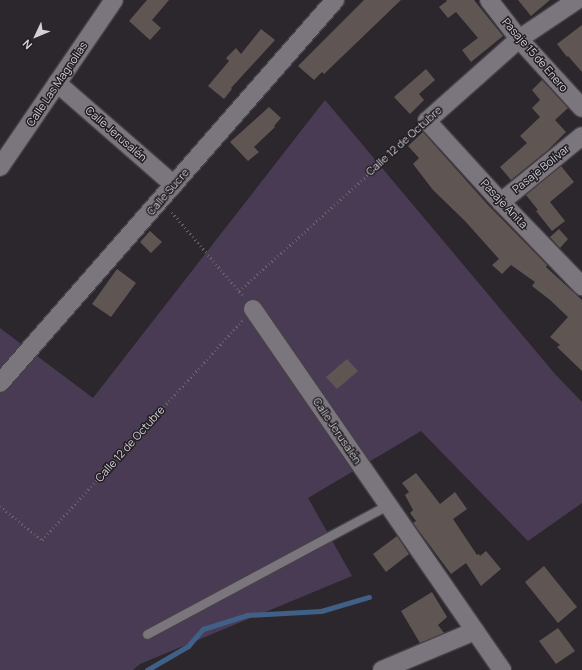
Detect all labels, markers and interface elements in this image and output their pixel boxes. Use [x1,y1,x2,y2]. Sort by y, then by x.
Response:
street label: Pasaje 15 de Enero [499,15,571,95]
north arrow [16,16,56,56]
text: N [19,37,35,53]
street label: Calle Las Magnolias [24,39,90,129]
street label: Calle 12 de Octubre [363,103,445,179]
street label: Calle Jerusalén [83,104,149,164]
street label: Pasaje Bolívar [510,142,572,196]
street label: Calle Sucre [144,166,192,218]
street label: Pasaje Anita [478,177,530,231]
street label: Calle Jerusalén [310,395,364,467]
street label: Calle 12 de Octubre [92,403,168,485]

